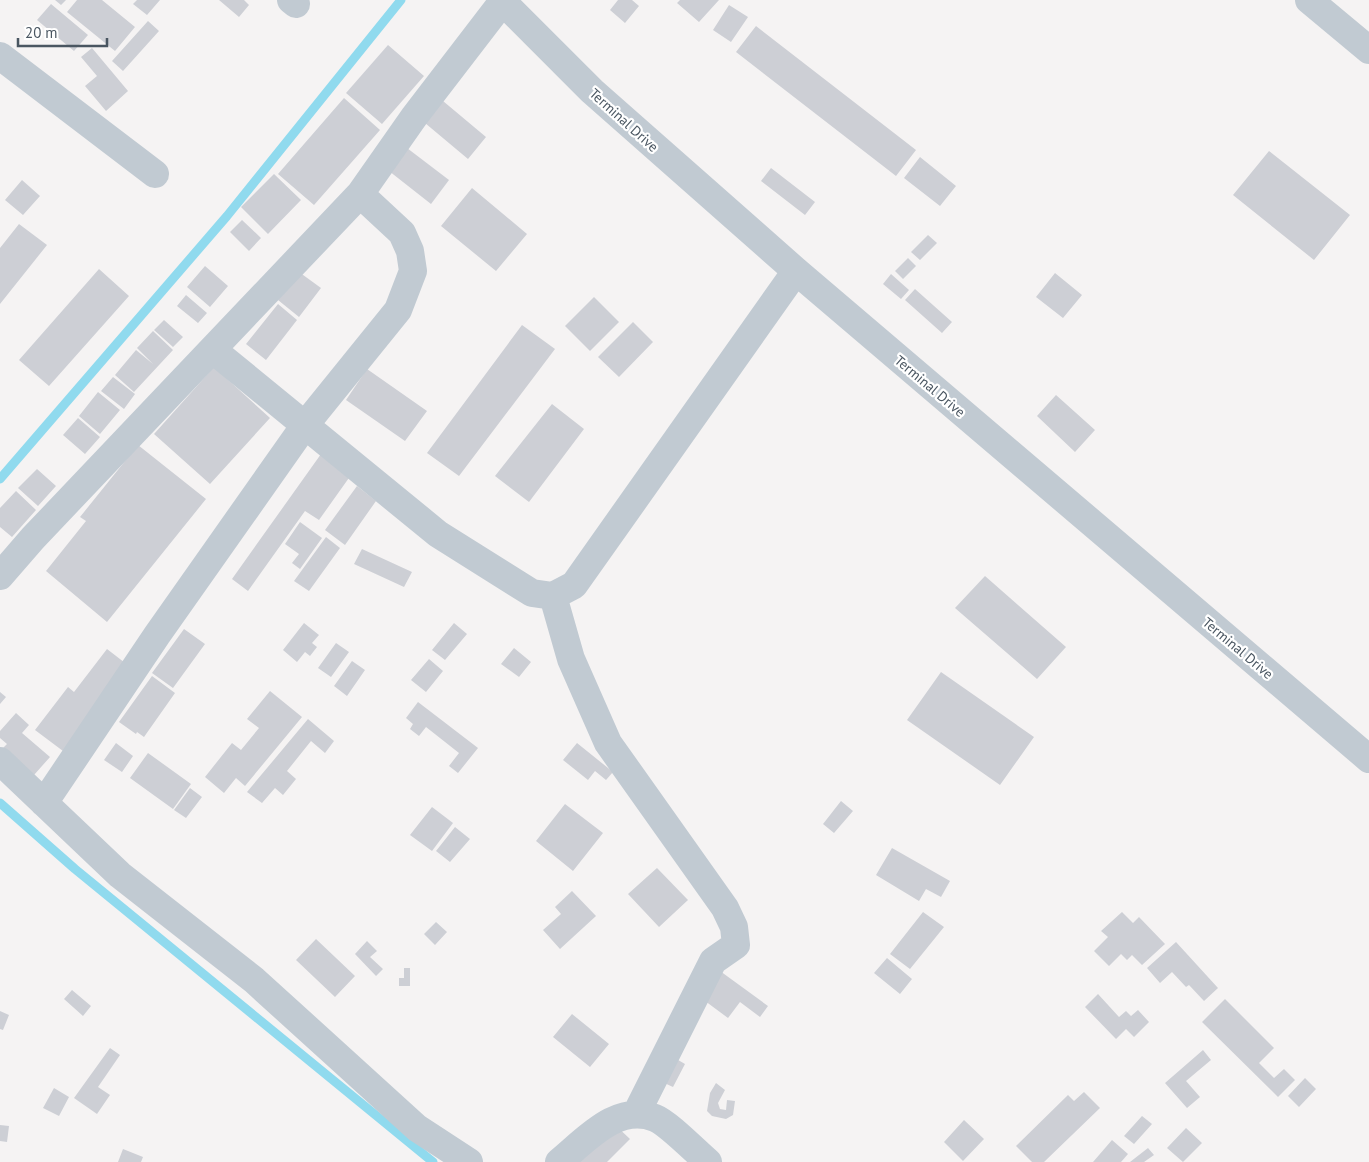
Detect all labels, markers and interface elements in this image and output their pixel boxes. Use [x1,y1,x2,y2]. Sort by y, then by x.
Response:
scale bar [18,15,106,47]
text: 20 m [25,23,58,42]
street label: Terminal Drive [586,84,662,156]
street label: Terminal Drive [891,351,969,421]
street label: Terminal Drive [1199,613,1277,683]

